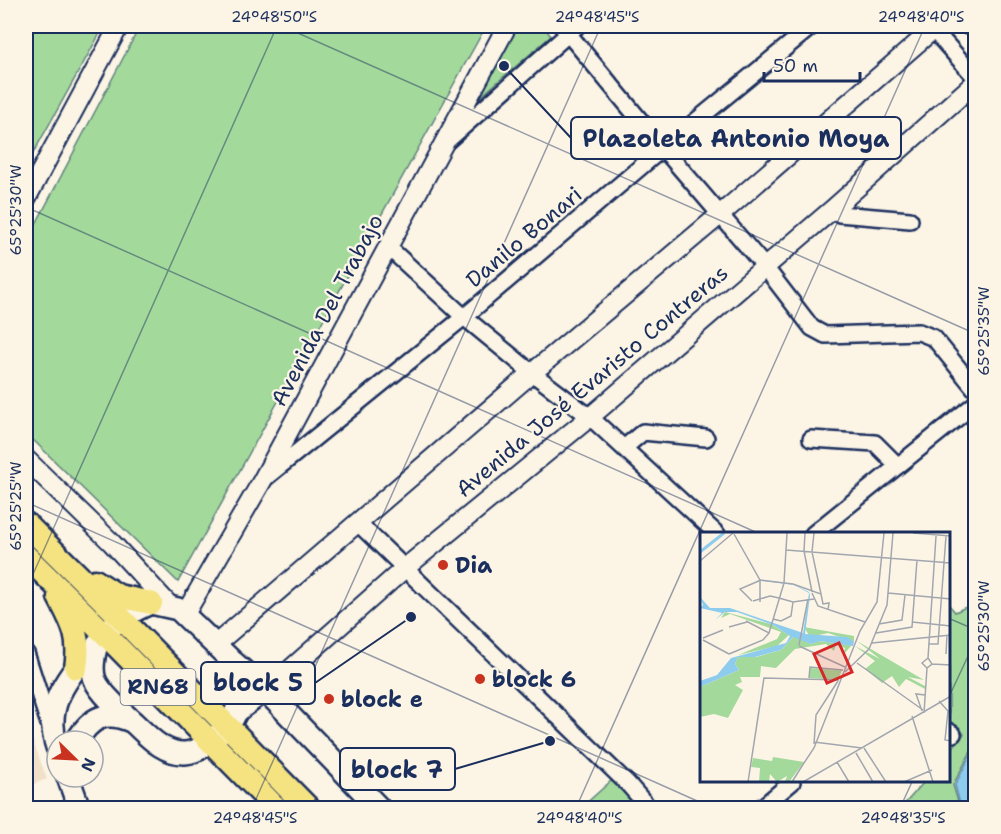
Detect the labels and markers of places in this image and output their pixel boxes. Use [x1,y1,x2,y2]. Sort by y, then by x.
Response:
callout: Plazoleta Antonio Moya [571,117,901,159]
place label: Dia [455,551,492,580]
marker: Dia [436,558,450,572]
callout: block 5 [201,662,315,704]
place label: block 6 [492,665,576,694]
marker: block 6 [473,672,487,686]
place label: block e [341,685,423,714]
marker: block e [322,692,336,706]
callout: block 7 [340,748,455,790]

